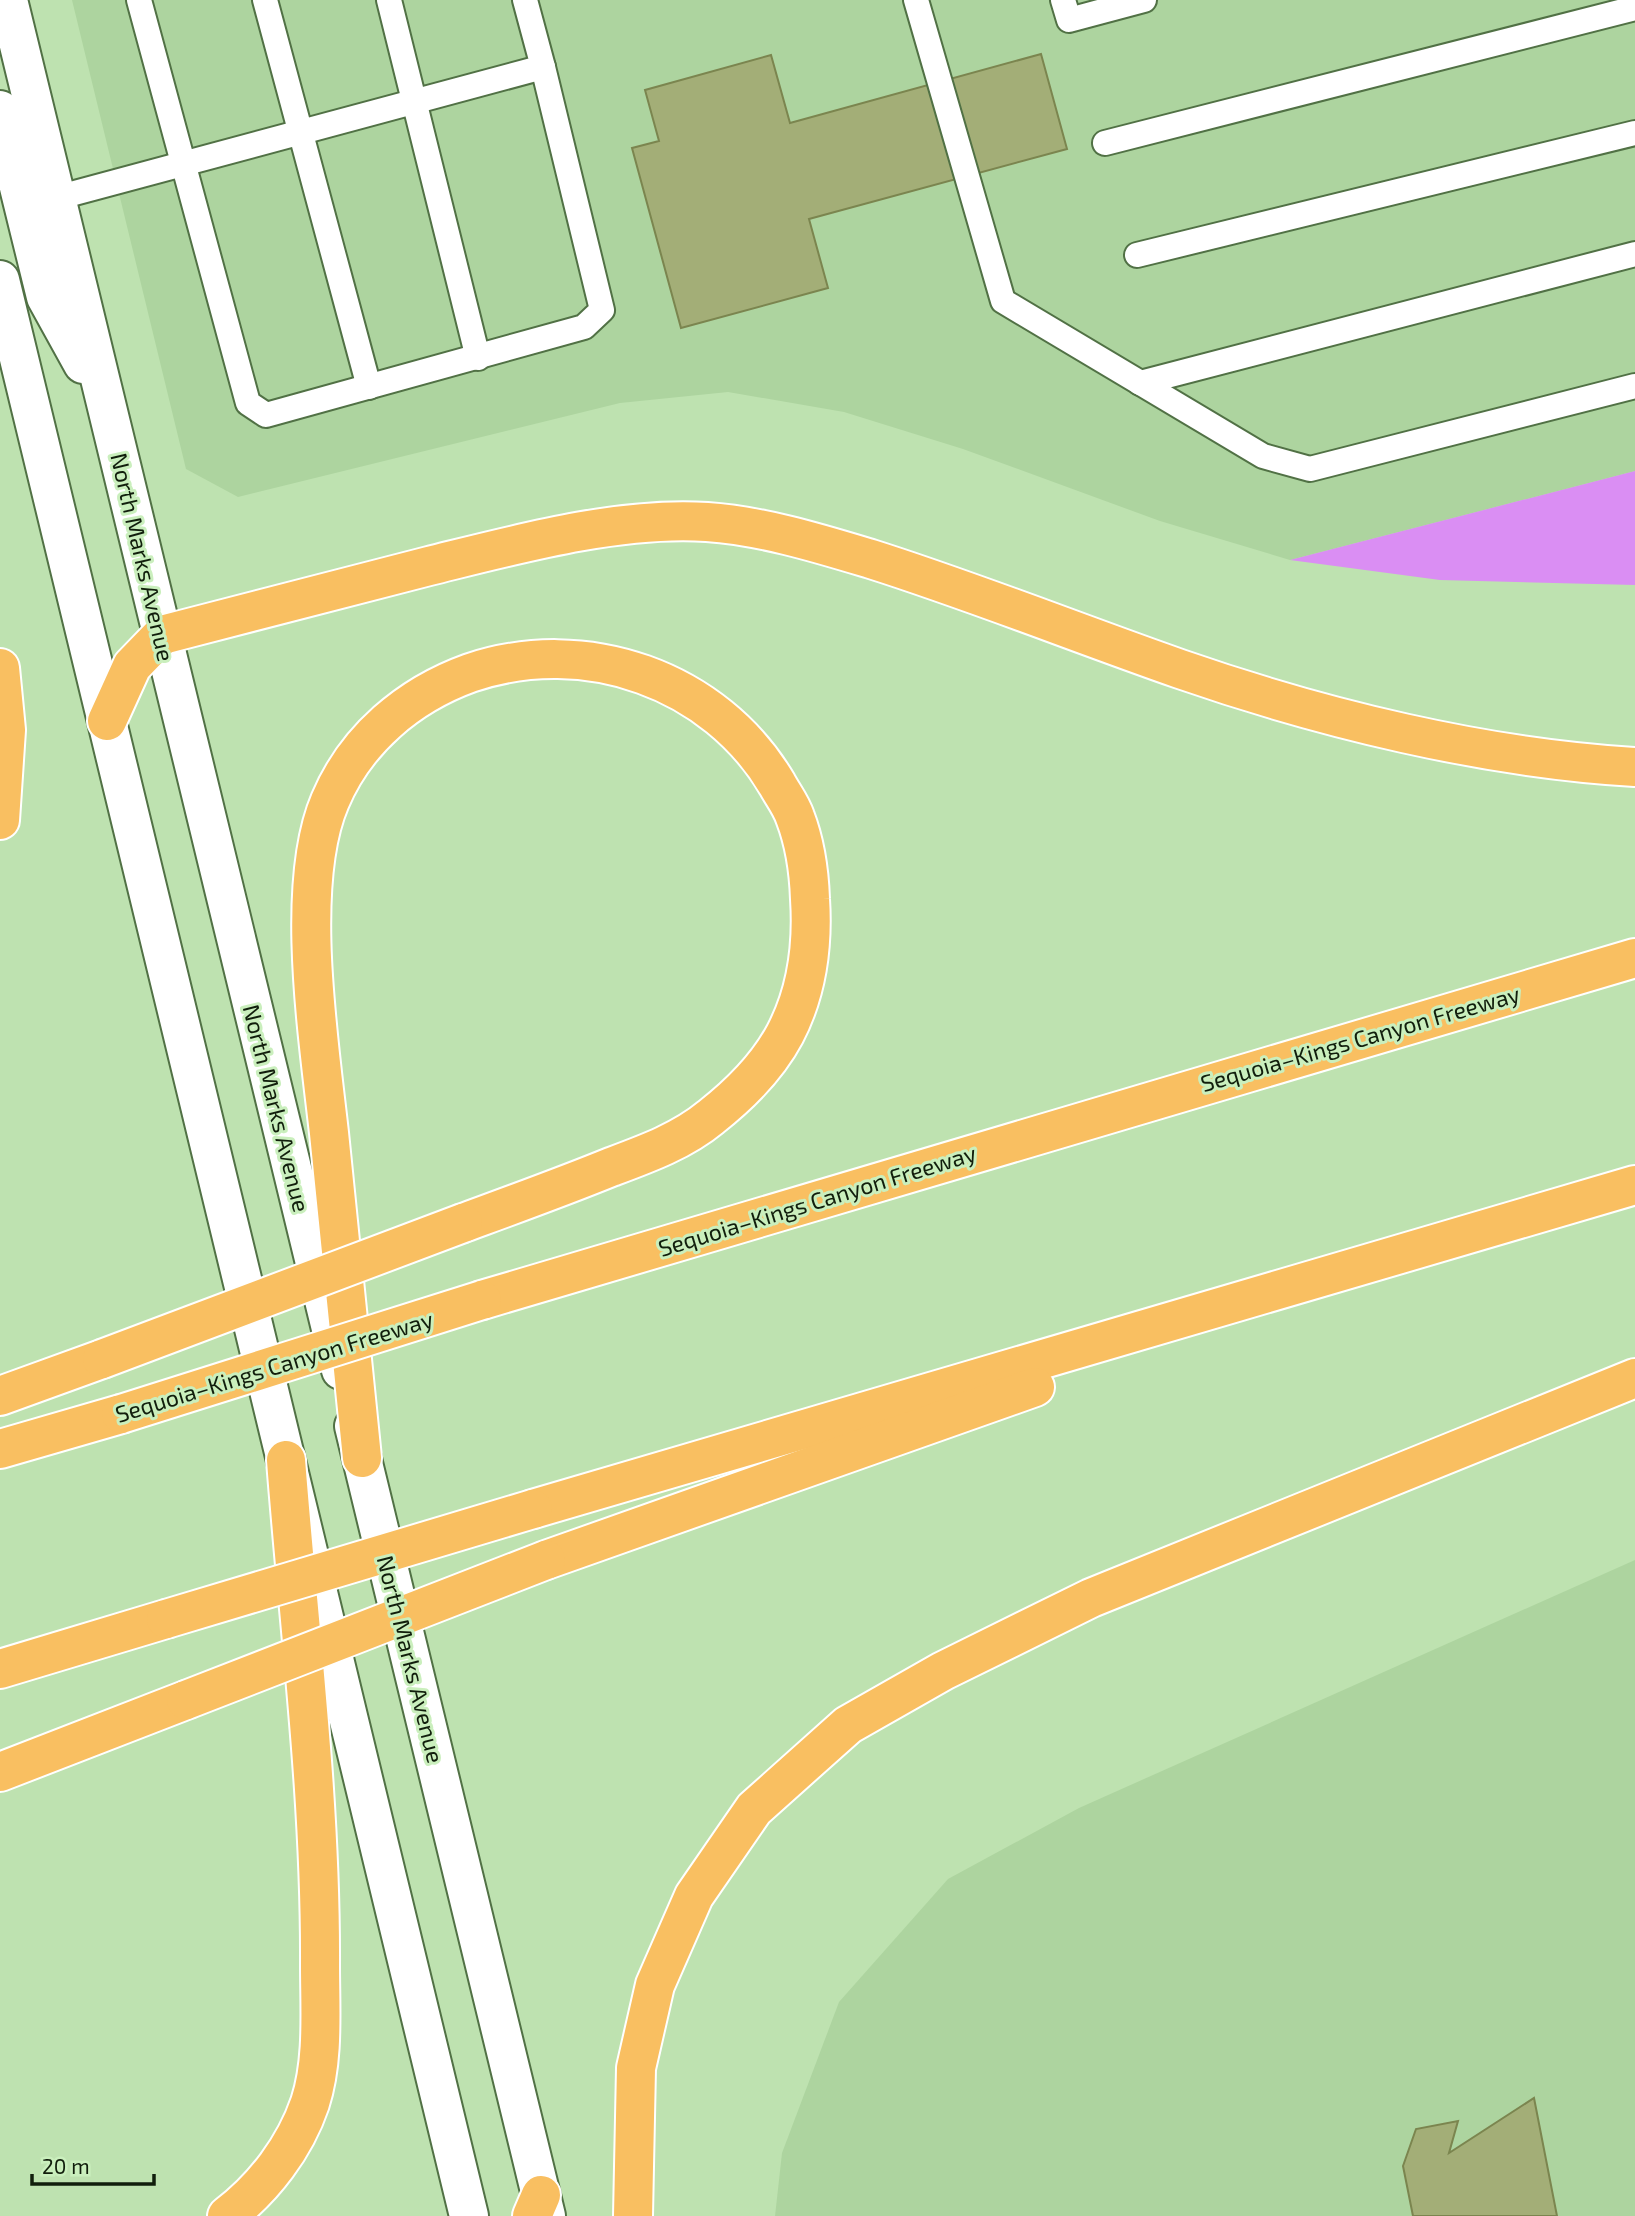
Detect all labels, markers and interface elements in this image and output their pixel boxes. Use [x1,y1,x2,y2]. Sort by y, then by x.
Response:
street label: North Marks Avenue [105,450,181,664]
street label: Sequoia–Kings Canyon Freeway [1197,979,1523,1097]
street label: North Marks Avenue [238,1001,316,1215]
street label: Sequoia–Kings Canyon Freeway [655,1138,979,1262]
street label: Sequoia–Kings Canyon Freeway [112,1304,436,1428]
street label: North Marks Avenue [372,1552,450,1766]
scale bar [32,2142,154,2186]
text: 20 m [42,2153,90,2178]

